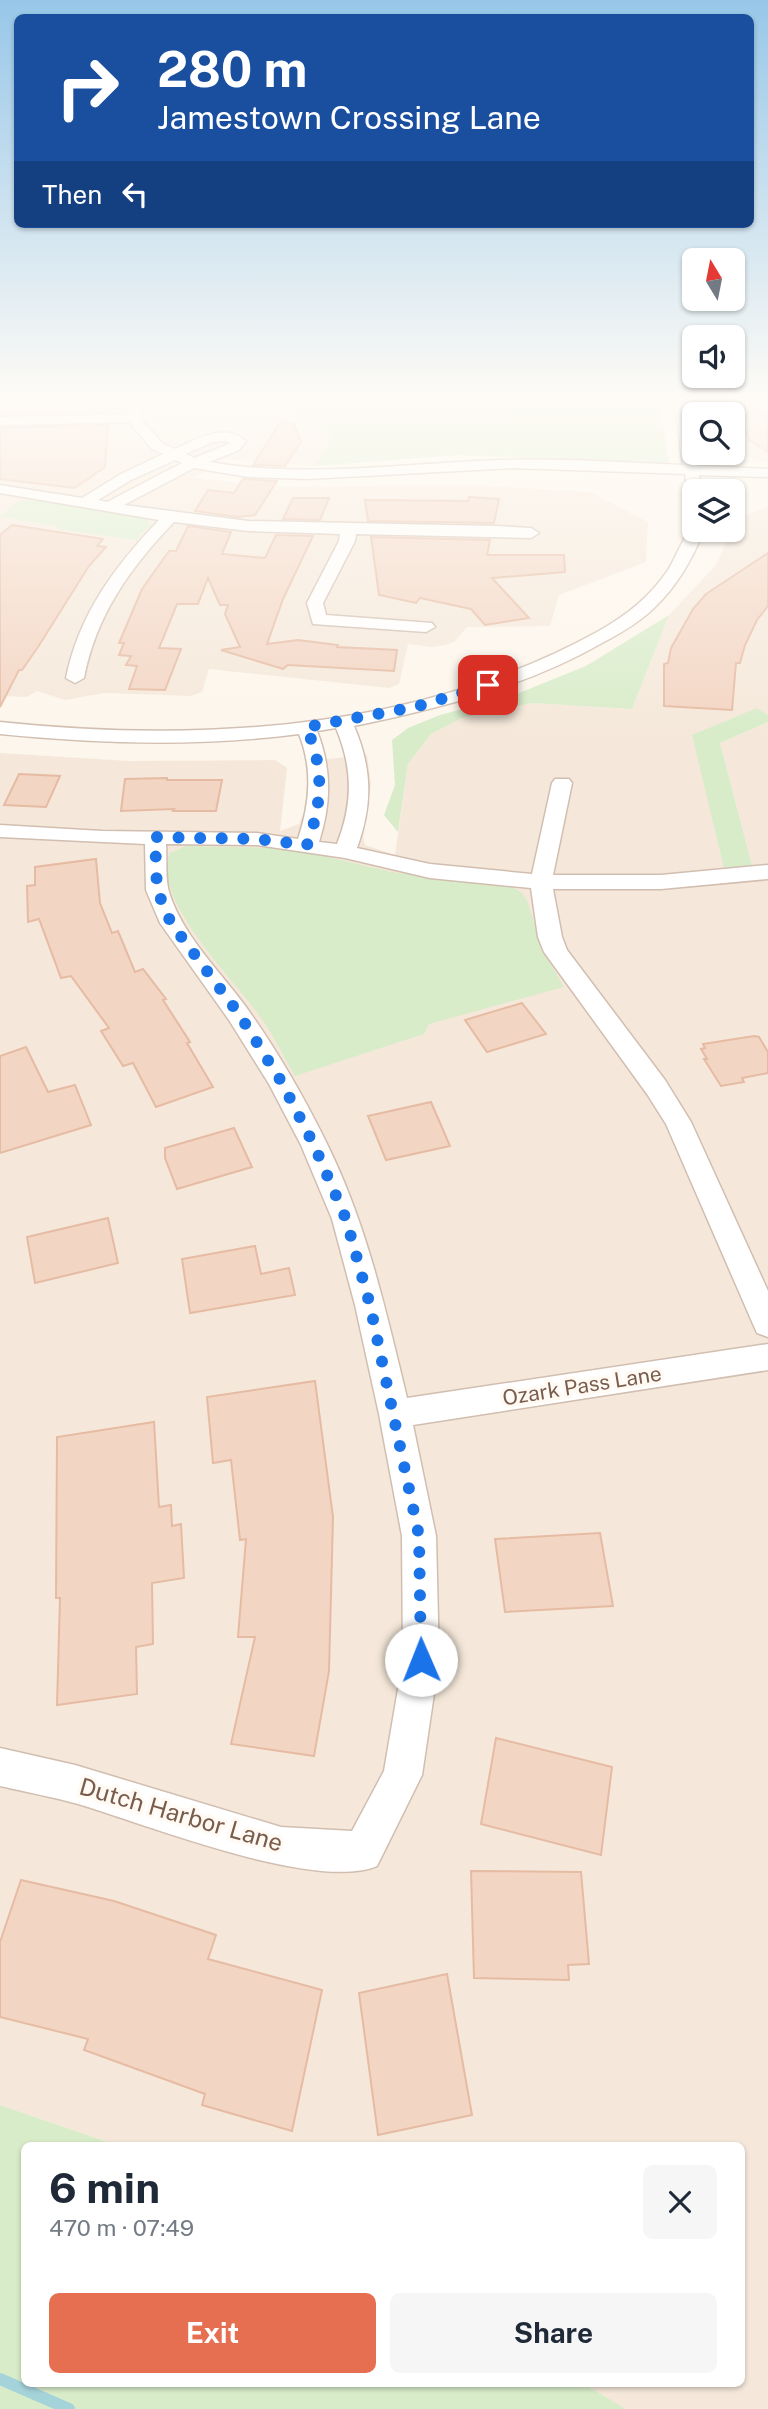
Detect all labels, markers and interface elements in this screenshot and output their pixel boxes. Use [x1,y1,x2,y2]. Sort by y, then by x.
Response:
text: 280 m [157,40,307,98]
icon: right [42,42,133,133]
text: Jamestown Crossing Lane [157,99,541,136]
icon: left [116,175,154,213]
text: Then [42,179,102,210]
north arrow [682,248,746,312]
map controls [682,248,745,542]
button: sound [682,325,745,388]
button: search [682,402,745,465]
button: layers [682,479,745,542]
pin [458,655,518,715]
icon: arrive [469,666,507,704]
street label: Ozark Pass Lane [501,1361,663,1410]
position arrow [384,1623,458,1697]
street label: Dutch Harbor Lane [76,1772,286,1856]
text: 6 min [49,2163,160,2212]
button: close [643,2165,717,2239]
text: 470 m · 07:49 [49,2214,194,2241]
button: Exit [49,2293,376,2373]
button: Share [390,2293,717,2373]

